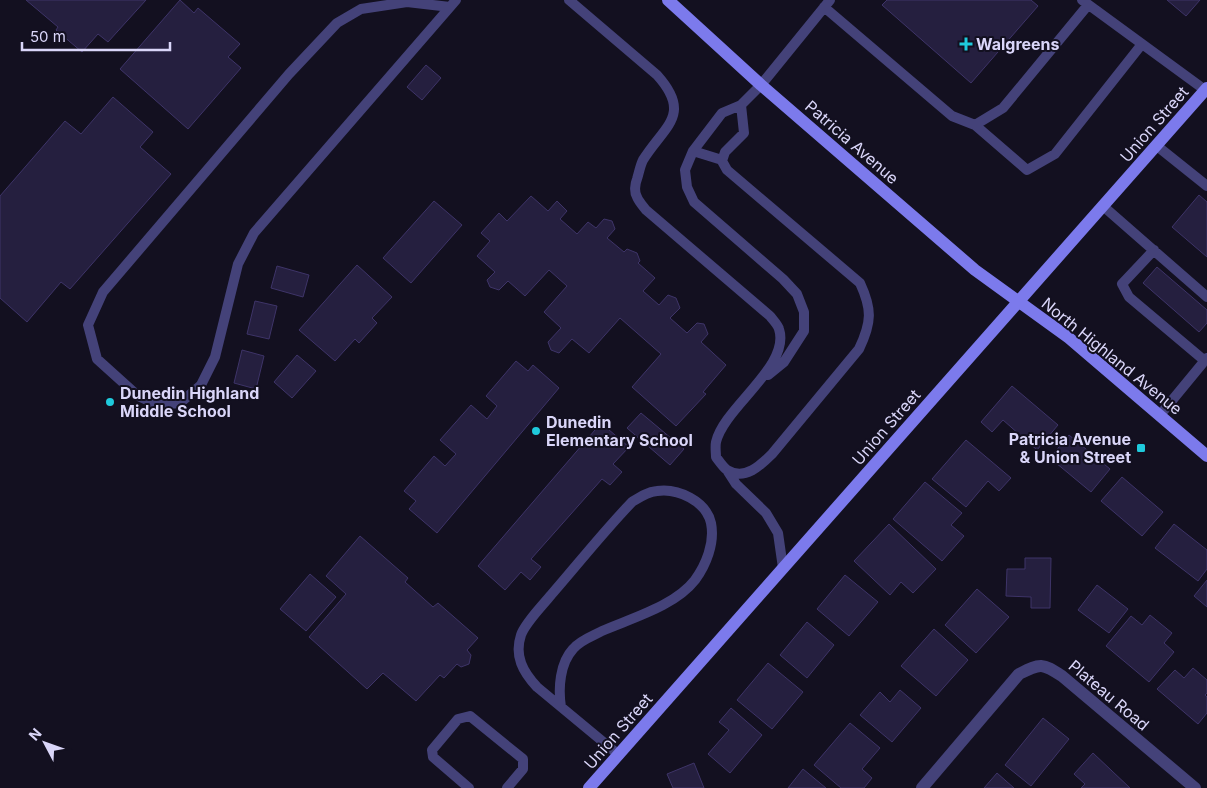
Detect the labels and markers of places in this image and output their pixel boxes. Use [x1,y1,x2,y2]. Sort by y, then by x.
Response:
place label: Walgreens [976,34,1060,54]
marker: Walgreens [960,38,972,50]
place label: Dunedin Highland Middle School [120,383,259,421]
marker: Dunedin Highland Middle School [104,396,116,408]
place label: Dunedin Elementary School [546,412,693,450]
marker: Dunedin Elementary School [530,425,542,437]
place label: Patricia Avenue & Union Street [1009,429,1131,467]
marker: Patricia Avenue & Union Street [1135,442,1147,454]

